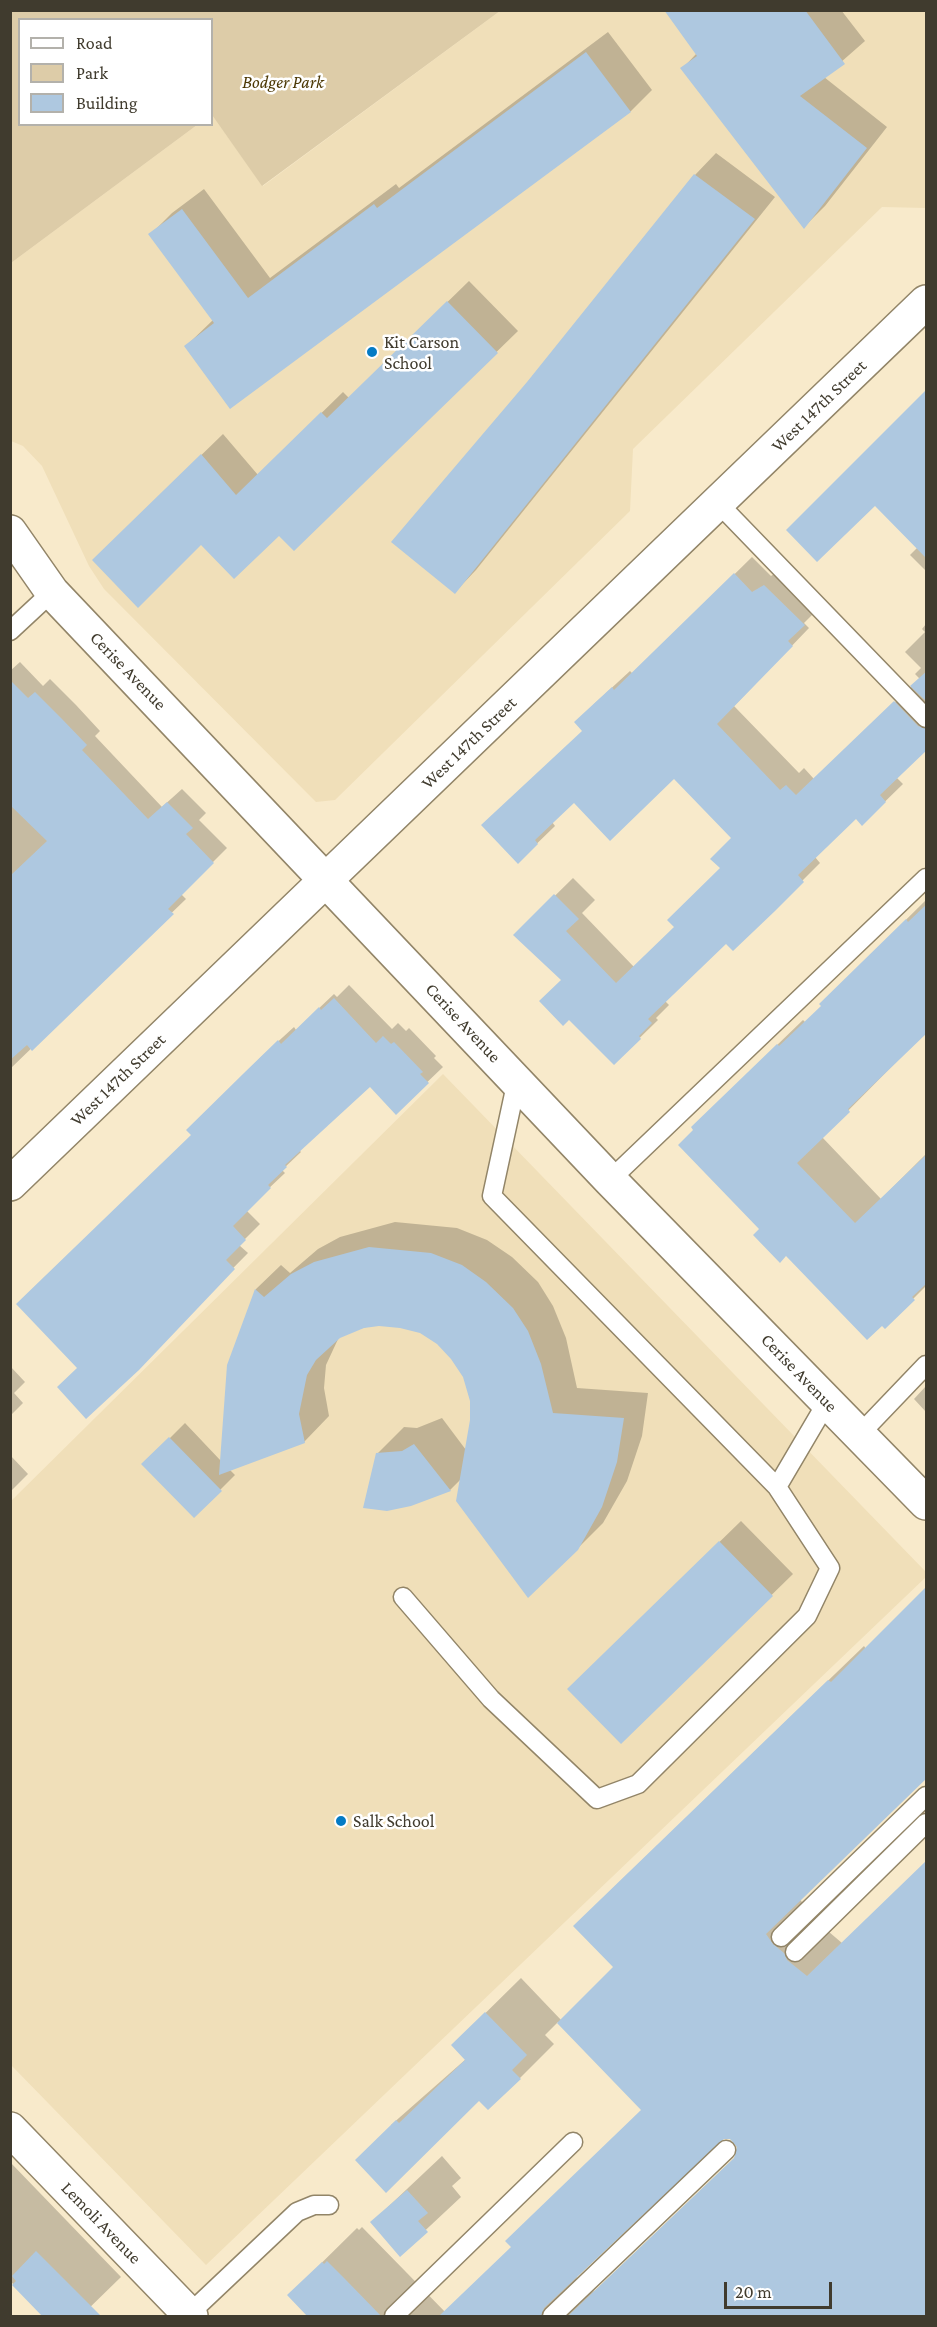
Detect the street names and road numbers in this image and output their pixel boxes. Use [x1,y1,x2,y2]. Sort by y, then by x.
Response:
street label: West 147th Street [767,355,871,457]
street label: Cerise Avenue [85,627,171,715]
street label: West 147th Street [417,692,521,794]
street label: Cerise Avenue [421,979,505,1067]
street label: West 147th Street [66,1029,170,1131]
street label: Cerise Avenue [756,1329,842,1417]
street label: Lemoli Avenue [56,2177,146,2269]

